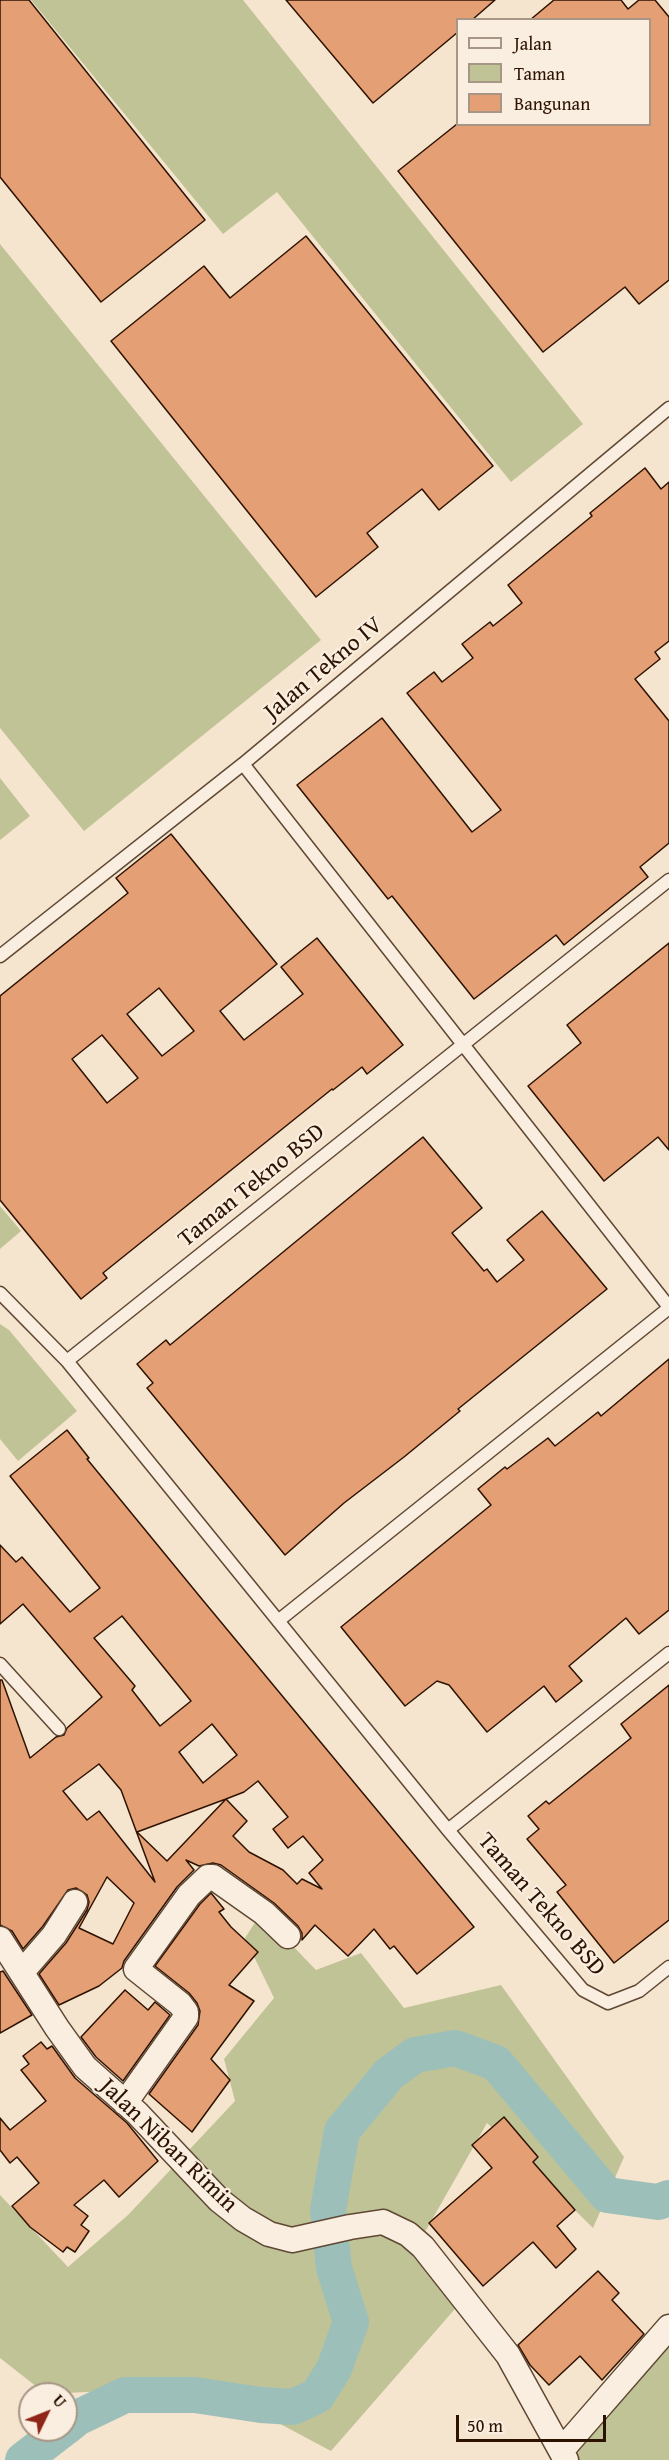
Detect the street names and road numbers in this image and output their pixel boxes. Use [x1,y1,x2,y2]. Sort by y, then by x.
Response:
street label: Jalan Tekno IV [259,611,389,727]
street label: Taman Tekno BSD [173,1118,331,1254]
street label: Taman Tekno BSD [471,1827,611,1983]
street label: Jalan Niban Rimin [93,2073,243,2219]

